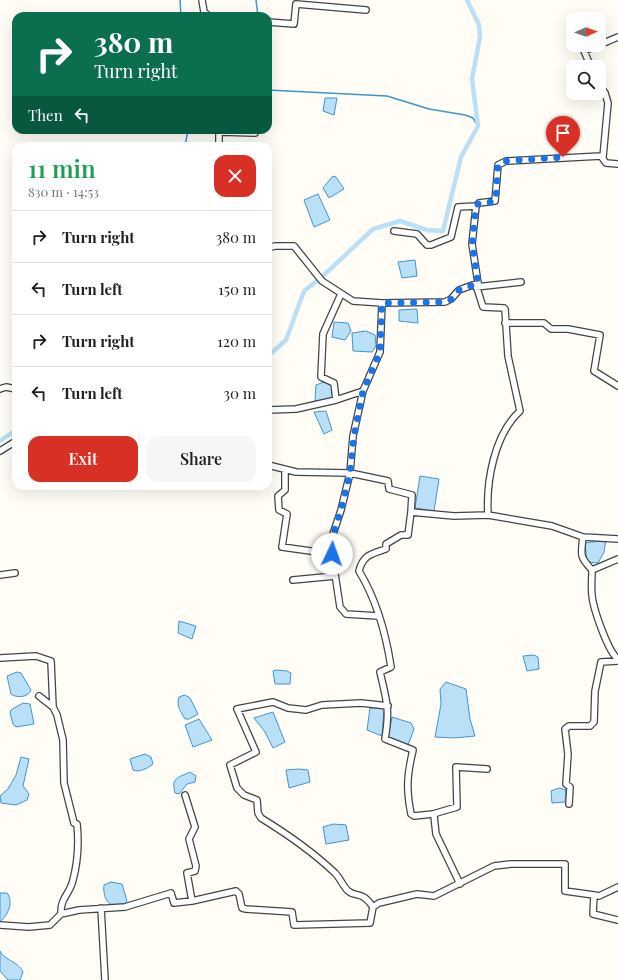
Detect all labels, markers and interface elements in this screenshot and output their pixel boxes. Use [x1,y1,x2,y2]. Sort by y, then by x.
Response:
north arrow [566,12,606,52]
map controls [566,12,606,100]
text: 380 m [94,23,173,60]
icon: right [28,28,80,80]
text: Turn right [94,59,177,83]
button: search [566,60,606,100]
icon: left [71,104,93,126]
text: Then [28,105,63,125]
pin [546,116,580,157]
icon: arrive [552,122,574,144]
text: 11 min [28,152,96,184]
button: close [214,155,256,197]
text: 830 m · 14:53 [28,183,99,200]
icon: right [28,226,50,248]
text: Turn right [62,227,135,247]
text: 380 m [215,227,256,247]
icon: left [28,278,50,300]
text: Turn left [62,279,123,299]
text: 150 m [218,279,256,299]
icon: right [28,330,50,352]
text: Turn right [62,331,135,351]
text: 120 m [217,331,256,351]
icon: left [28,382,50,404]
text: Turn left [62,383,123,403]
text: 30 m [223,383,256,403]
button: Exit [28,436,138,482]
button: Share [146,436,256,482]
position arrow [311,533,353,575]

